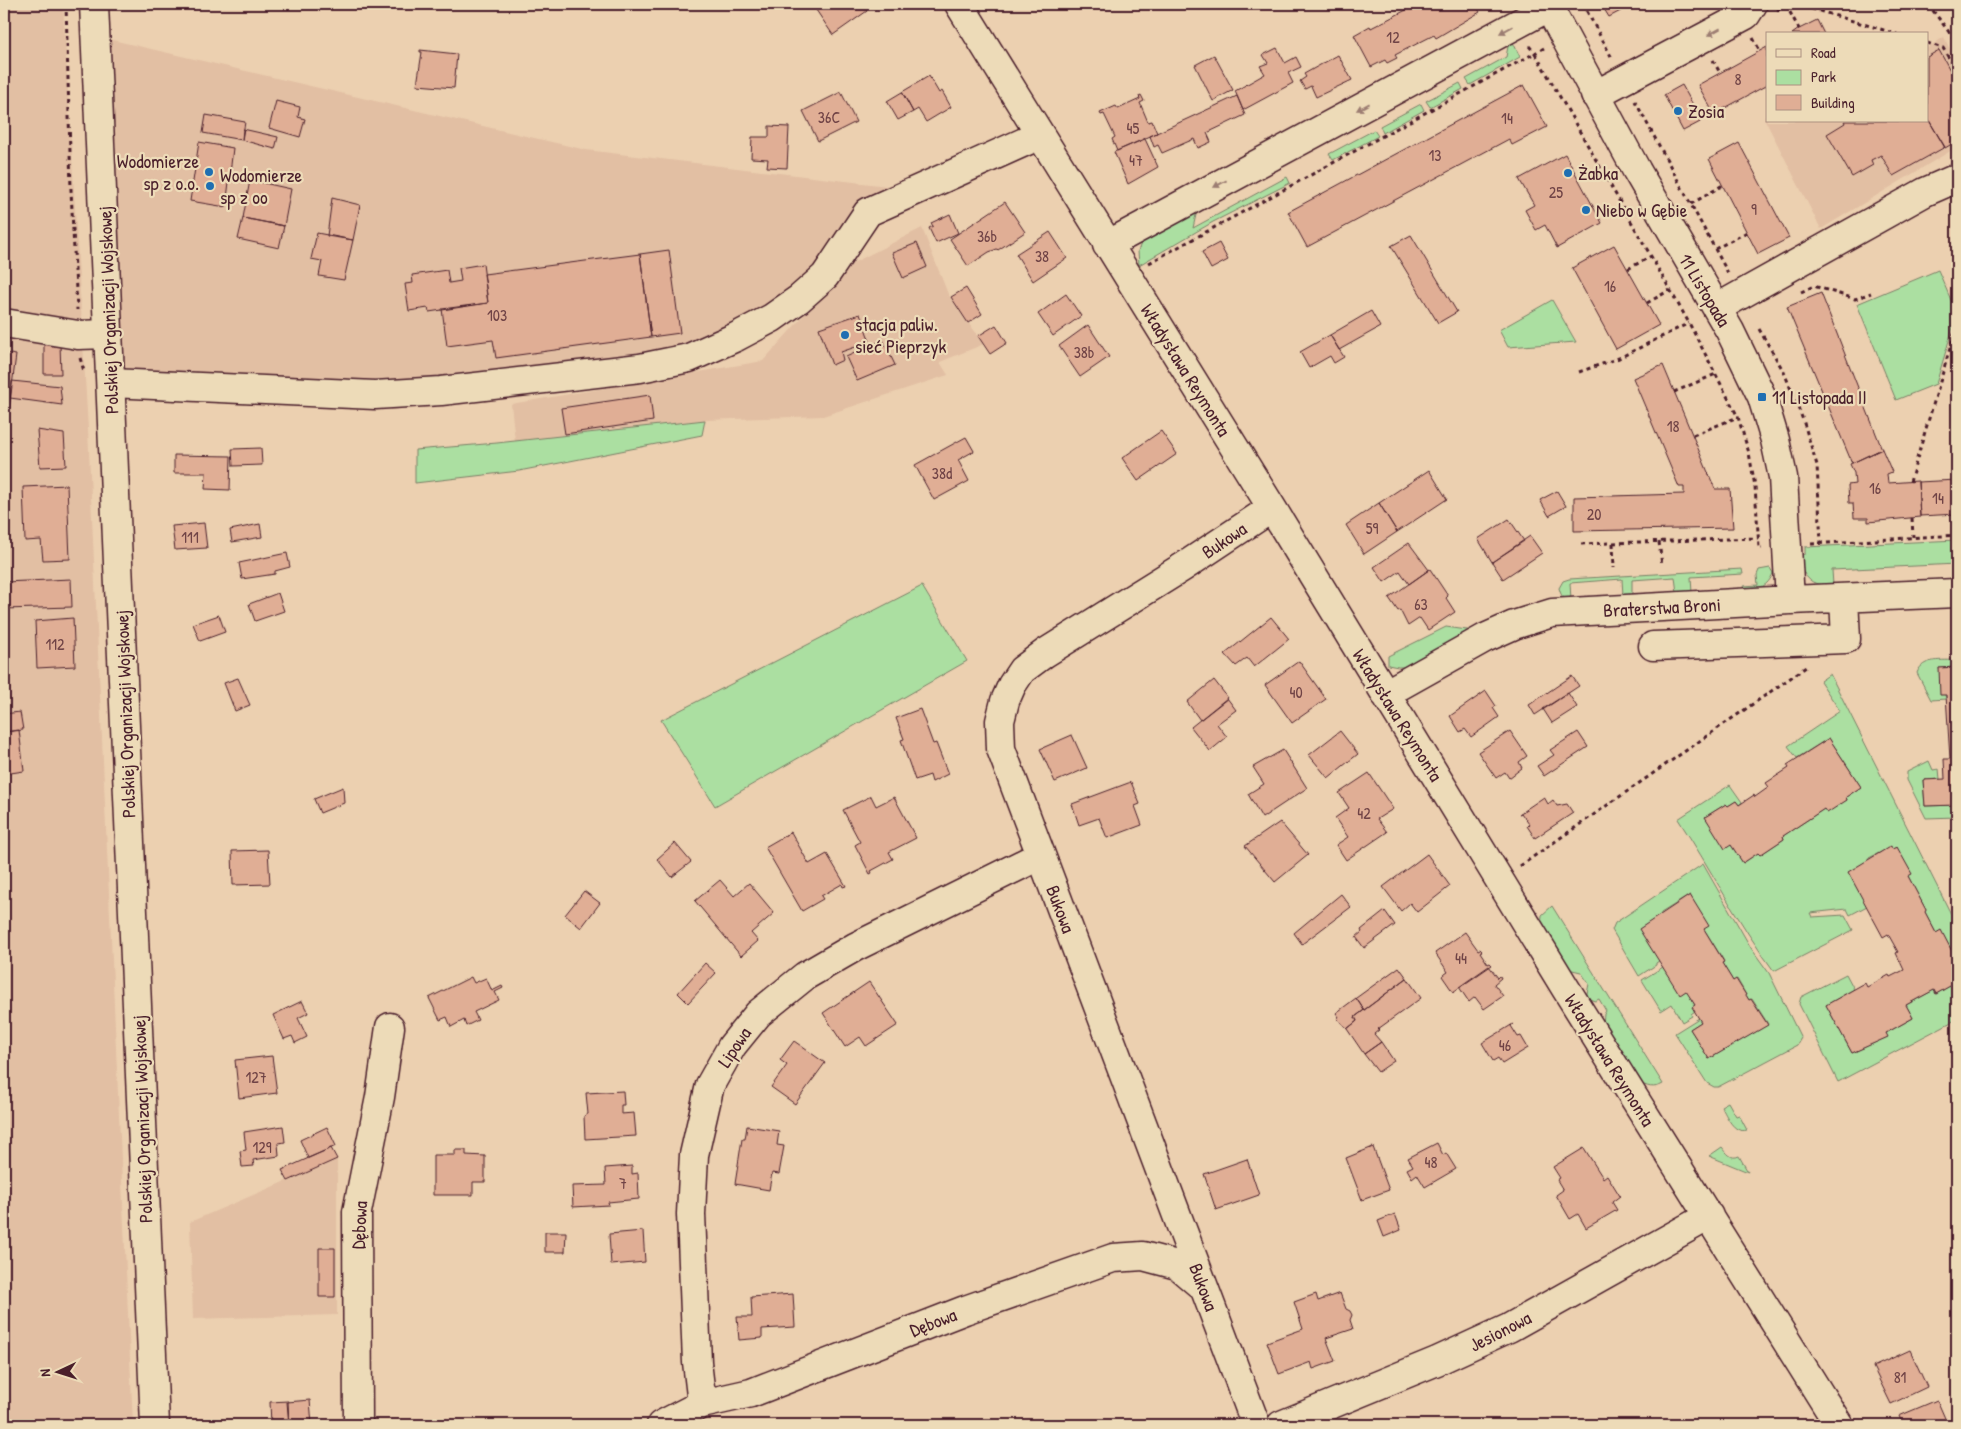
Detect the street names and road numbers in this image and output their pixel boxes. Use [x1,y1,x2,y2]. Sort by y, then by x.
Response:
street label: Polskiej Organizacji Wojskowej [91,206,125,414]
street label: 11 Listopada [1673,248,1737,332]
street label: Władysława Reymonta [1135,299,1238,442]
street label: Bukowa [1196,515,1252,564]
street label: Braterstwa Broni [1603,591,1721,623]
street label: Polskiej Organizacji Wojskowej [108,610,142,818]
street label: Władysława Reymonta [1347,644,1450,787]
street label: Bukowa [1040,881,1082,937]
street label: Władysława Reymonta [1559,989,1662,1132]
street label: Polskiej Organizacji Wojskowej [125,1015,159,1223]
street label: Lipowa [711,1021,757,1072]
street label: Dębowa [345,1200,373,1250]
street label: Bukowa [1183,1259,1225,1315]
street label: Dębowa [906,1301,961,1343]
street label: Jesionowa [1465,1304,1536,1358]

